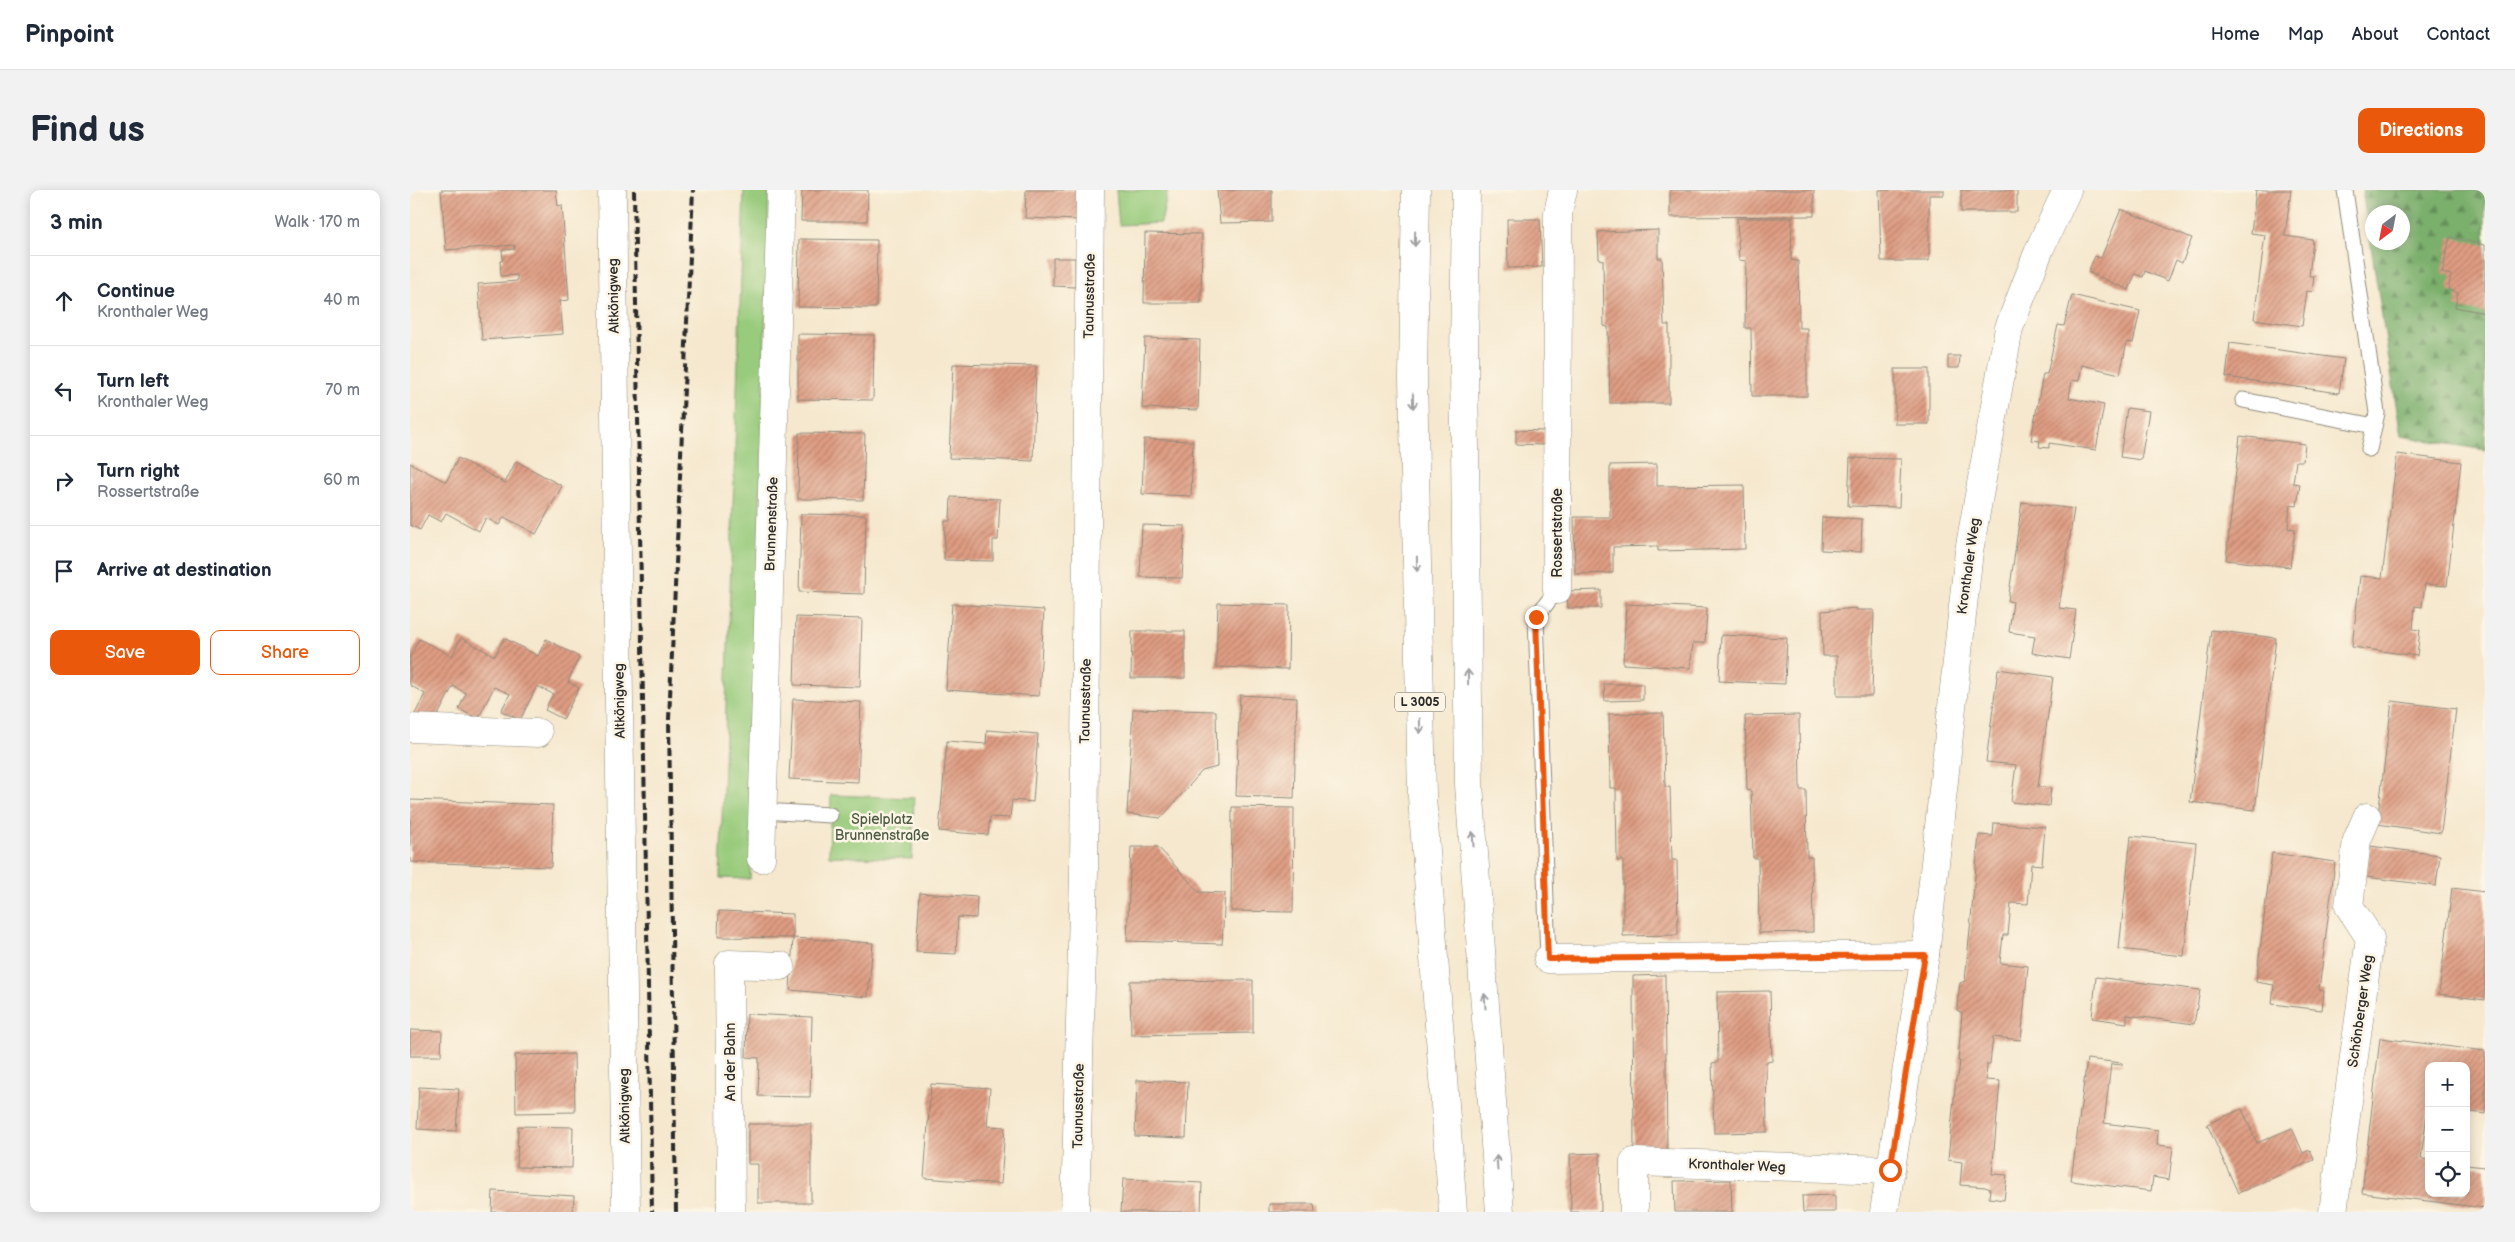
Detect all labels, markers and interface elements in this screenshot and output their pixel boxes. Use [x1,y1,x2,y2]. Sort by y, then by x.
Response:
text: Pinpoint [25,20,114,49]
text: Home [2211,24,2260,45]
text: Map [2288,24,2324,45]
text: About [2352,24,2399,45]
text: Contact [2427,24,2490,45]
button: Directions [2358,108,2485,153]
text: Find us [30,109,145,152]
north arrow [2365,205,2410,250]
text: 3 min [50,210,103,235]
text: Walk · 170 m [274,213,360,232]
one-way arrow [1410,230,1420,246]
street label: Taunusstraße [1080,253,1099,339]
street label: Altkönigweg [604,258,623,334]
text: Continue [97,280,175,303]
icon: ahead [50,287,78,315]
text: 40 m [323,291,360,310]
text: Kronthaler Weg [97,303,209,322]
text: Turn left [97,370,169,393]
icon: left [50,377,78,405]
text: 70 m [325,381,360,400]
text: Kronthaler Weg [97,393,209,412]
one-way arrow [1409,393,1418,409]
text: Turn right [97,460,180,483]
icon: right [50,467,78,495]
text: 60 m [323,471,360,490]
street label: Brunnenstraße [761,477,782,572]
text: Rossertstraße [97,483,199,502]
street label: Rossertstraße [1549,488,1566,578]
street label: Kronthaler Weg [1953,517,1984,616]
one-way arrow [1412,555,1422,571]
icon: arrive [50,557,78,585]
text: Arrive at destination [97,559,272,582]
route end [1525,606,1548,629]
button: Save [50,630,200,675]
button: Share [210,630,360,675]
street label: Taunusstraße [1076,658,1095,744]
street label: Altkönigweg [610,663,629,739]
one-way arrow [1463,669,1473,686]
road number: L 3005 [1395,692,1445,712]
one-way arrow [1416,718,1425,734]
park label: Spielplatz Brunnenstraße [835,811,929,844]
one-way arrow [1469,832,1478,848]
street label: Schönberger Weg [2344,954,2377,1068]
one-way arrow [1480,994,1490,1010]
street label: An der Bahn [722,1023,739,1101]
map controls [2425,1062,2470,1197]
button: + [2425,1062,2470,1107]
street label: Taunusstraße [1069,1063,1088,1149]
street label: Altkönigweg [615,1068,634,1144]
button: − [2425,1107,2470,1152]
button: locate [2425,1152,2470,1197]
street label: Kronthaler Weg [1688,1155,1786,1176]
one-way arrow [1492,1156,1502,1172]
route start [1879,1159,1902,1182]

